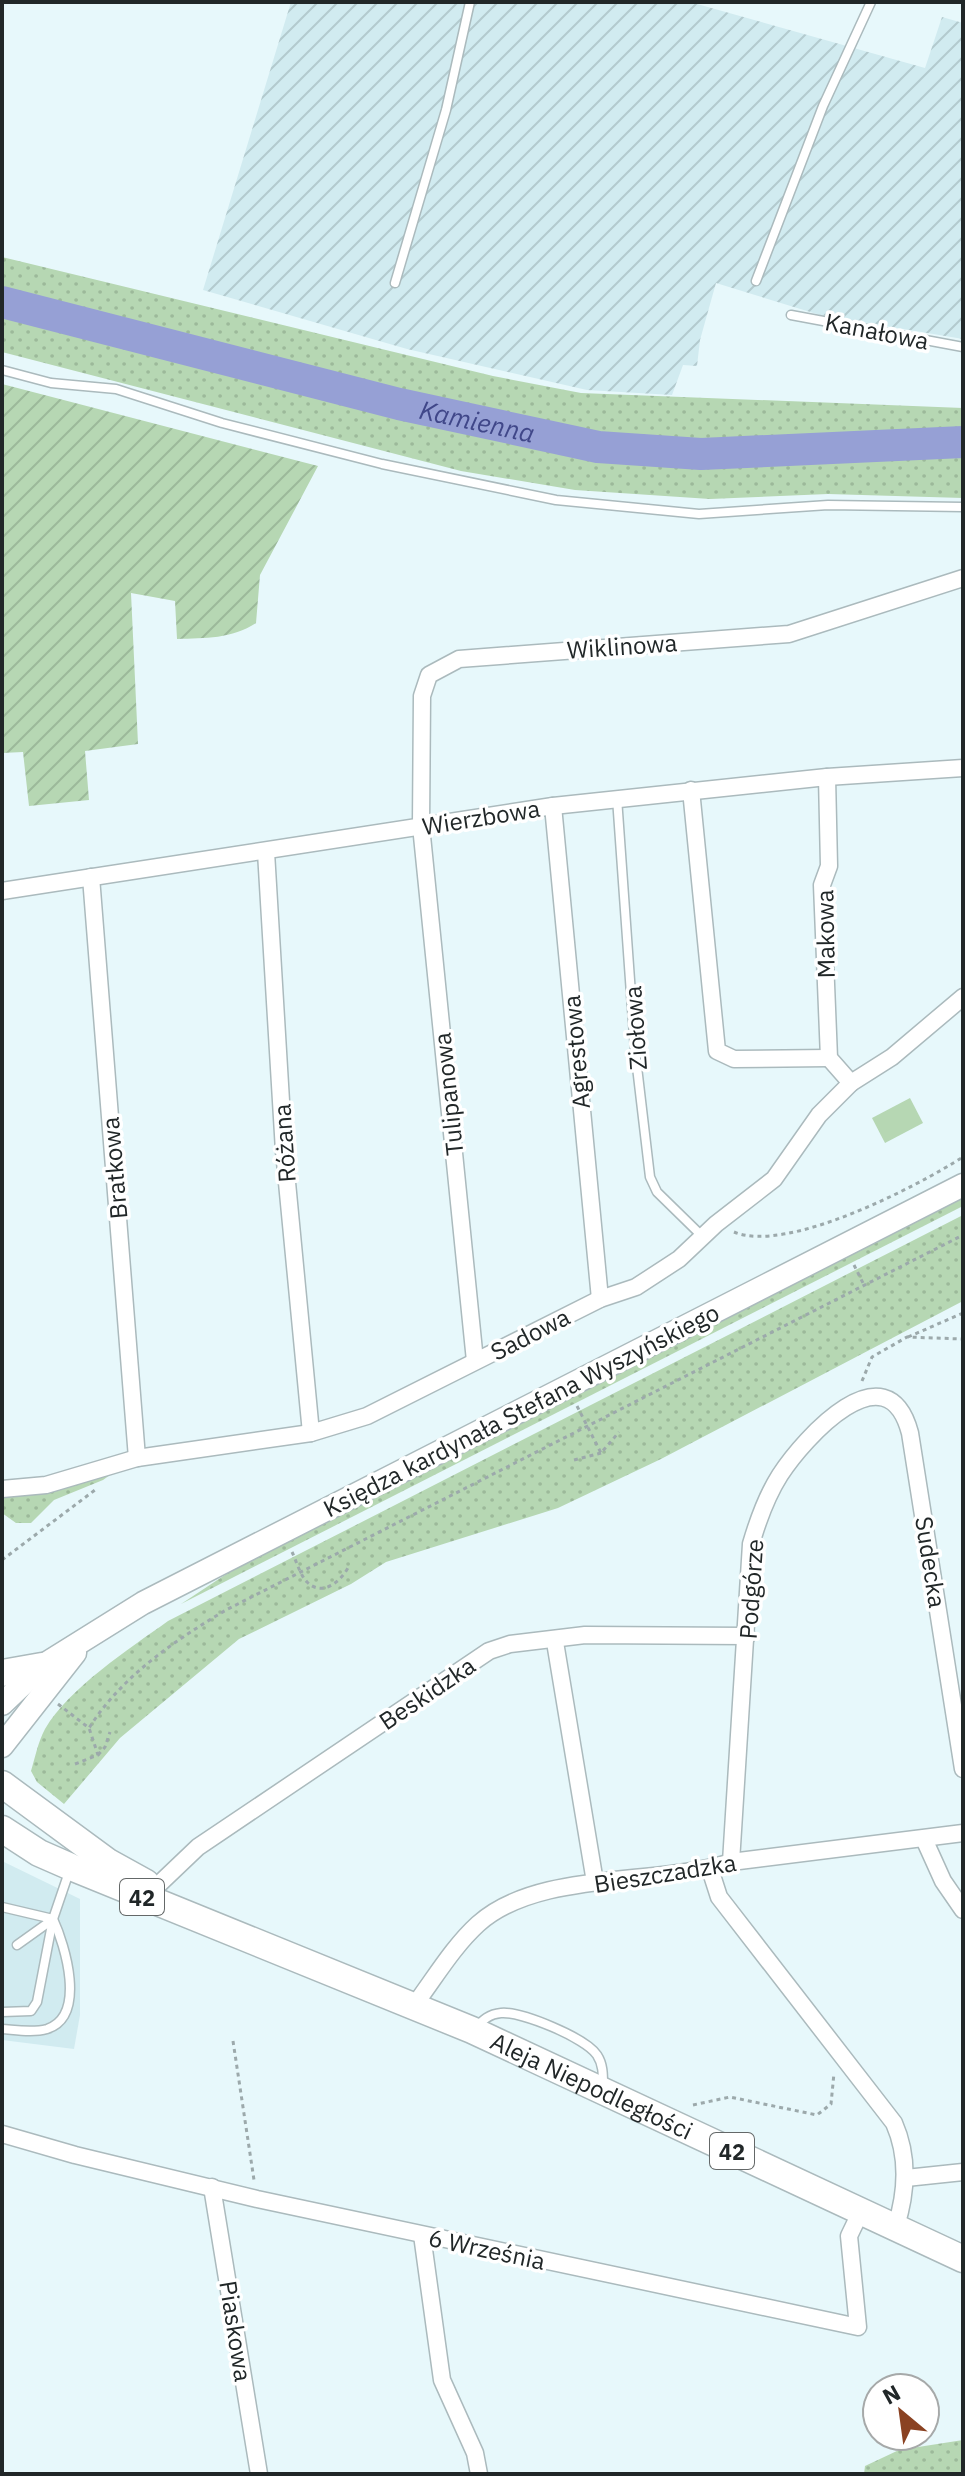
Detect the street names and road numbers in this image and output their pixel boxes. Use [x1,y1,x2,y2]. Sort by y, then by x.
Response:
street label: Kanałowa [822,305,932,357]
street label: Wiklinowa [566,626,678,666]
street label: Wierzbowa [420,792,542,842]
street label: Makowa [808,889,842,979]
street label: Ziołowa [616,985,654,1071]
street label: Agrestowa [555,994,597,1110]
street label: Tulipanowa [426,1031,470,1157]
street label: Różana [265,1102,303,1183]
street label: Bratkowa [94,1116,134,1220]
street label: Księdza kardynała Stefana Wyszyńskiego [318,1296,724,1524]
street label: Sadowa [485,1300,575,1368]
street label: Sudecka [908,1514,954,1610]
street label: Podgórze [732,1538,770,1640]
street label: Beskidzka [373,1649,482,1737]
street label: Bieszczadzka [592,1846,739,1900]
road number: 42 [120,1879,164,1915]
street label: Aleja Niepodległości [486,2025,698,2147]
road number: 42 [710,2133,754,2169]
street label: 6 Września [426,2221,548,2277]
street label: Piaskowa [212,2278,260,2384]

